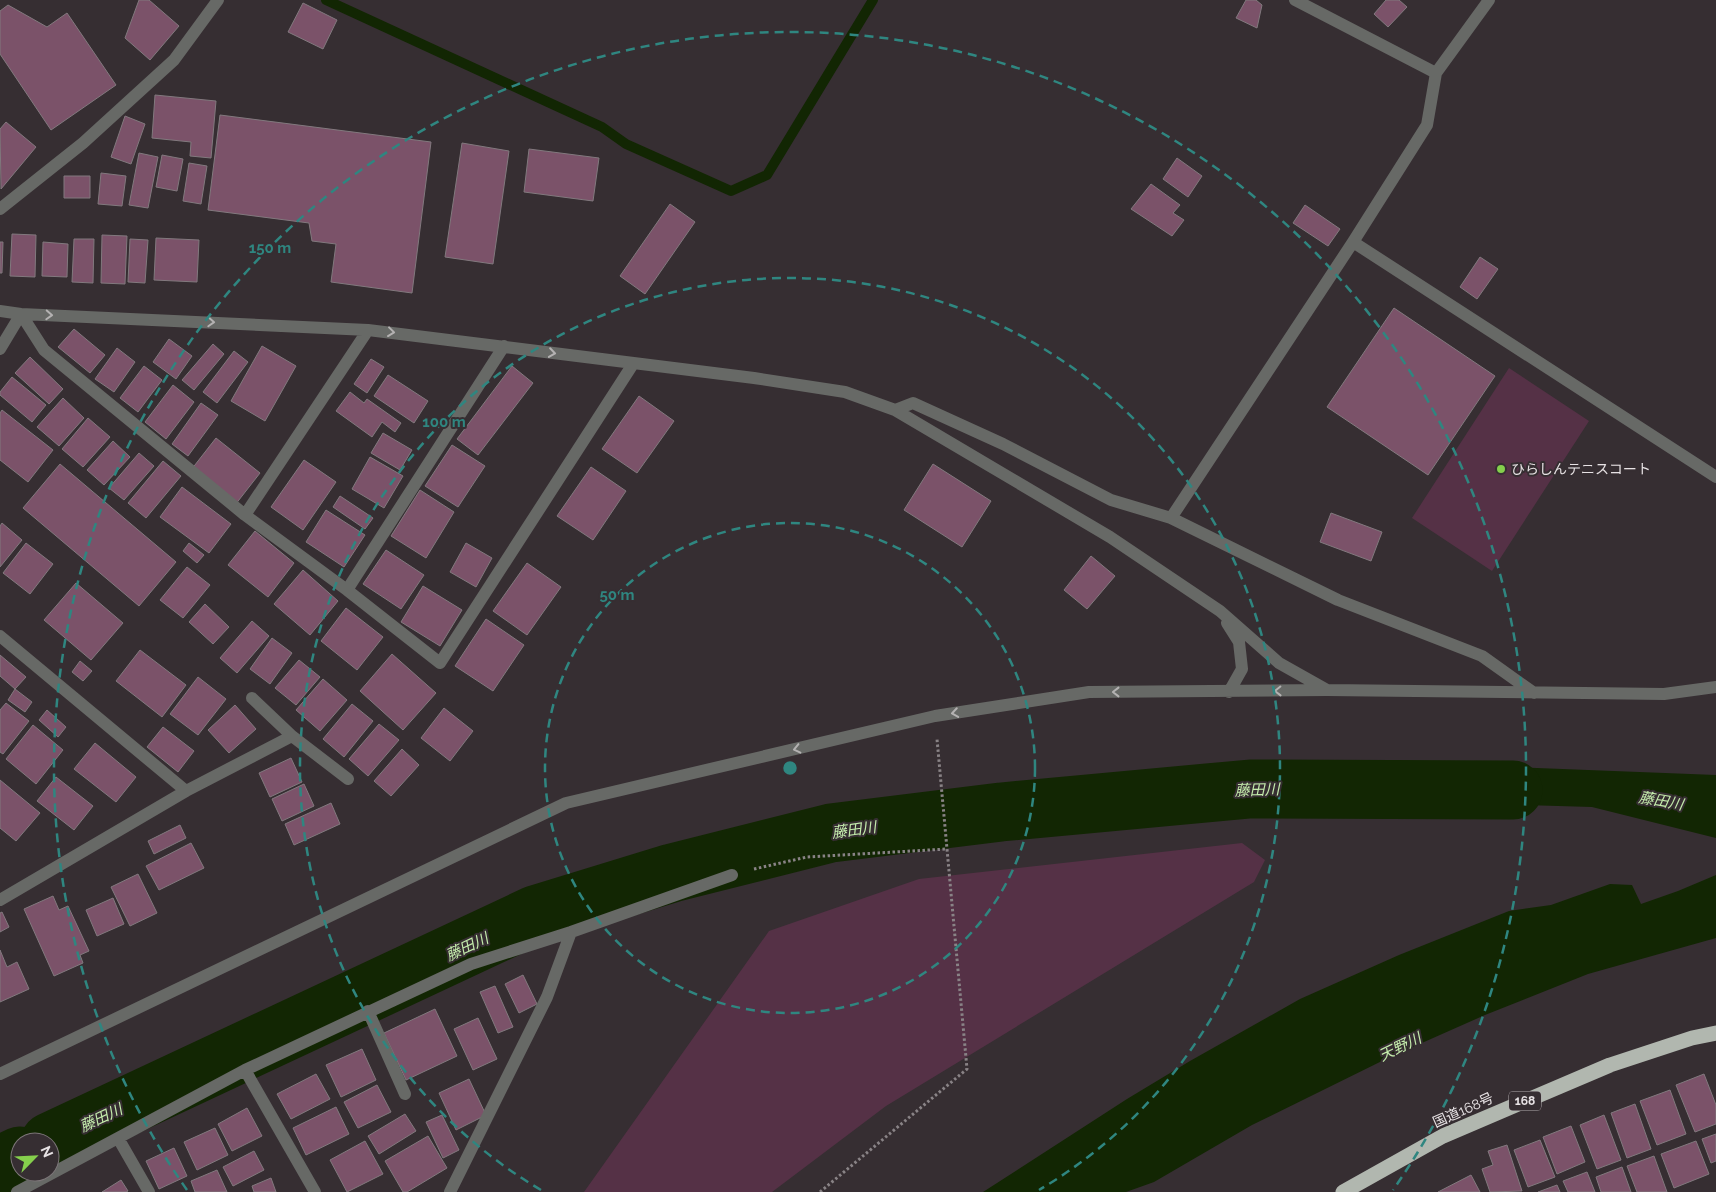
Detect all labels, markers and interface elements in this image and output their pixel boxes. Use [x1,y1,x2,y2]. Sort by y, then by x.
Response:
text: 150 m [249,239,291,257]
one-way arrow [45,309,53,320]
one-way arrow [207,317,215,328]
one-way arrow [387,326,395,337]
one-way arrow [548,347,556,358]
text: 100 m [422,413,466,431]
place label: ひらしんテニスコート [1511,461,1651,477]
marker: ひらしんテニスコート [1495,463,1507,475]
text: 50 m [599,586,635,604]
one-way arrow [1274,686,1282,696]
one-way arrow [1112,687,1120,697]
one-way arrow [951,707,959,717]
one-way arrow [792,743,801,754]
centre of rings [781,759,799,777]
water label: 藤田川 [1234,780,1282,800]
water label: 藤田川 [1637,788,1687,814]
water label: 藤田川 [830,818,880,842]
water label: 藤田川 [443,928,493,965]
water label: 天野川 [1376,1028,1426,1065]
street label: 国道168号 [1430,1090,1496,1130]
road number: 168 [1509,1092,1541,1110]
water label: 藤田川 [77,1099,127,1136]
north arrow [10,1132,60,1182]
text: N [37,1144,56,1160]

